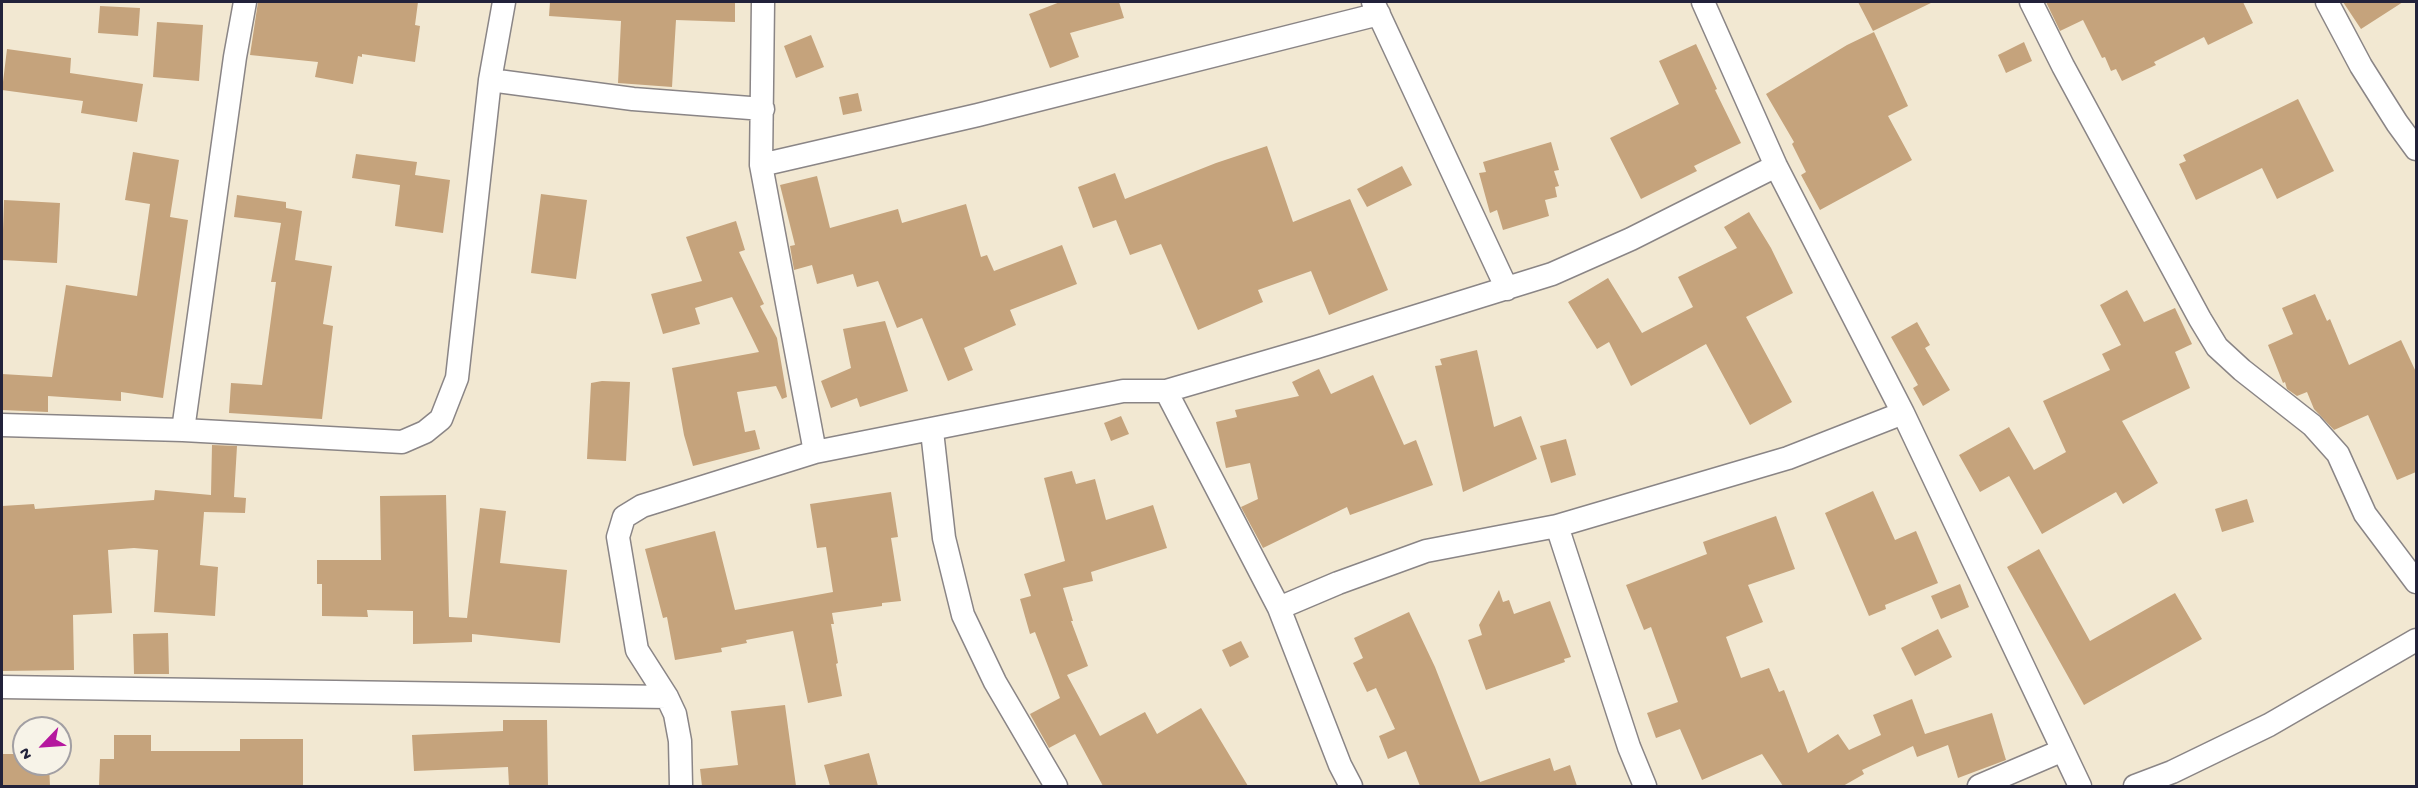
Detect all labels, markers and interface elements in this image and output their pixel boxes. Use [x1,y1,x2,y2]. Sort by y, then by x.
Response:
north arrow [12,716,72,776]
text: N [16,744,38,762]

